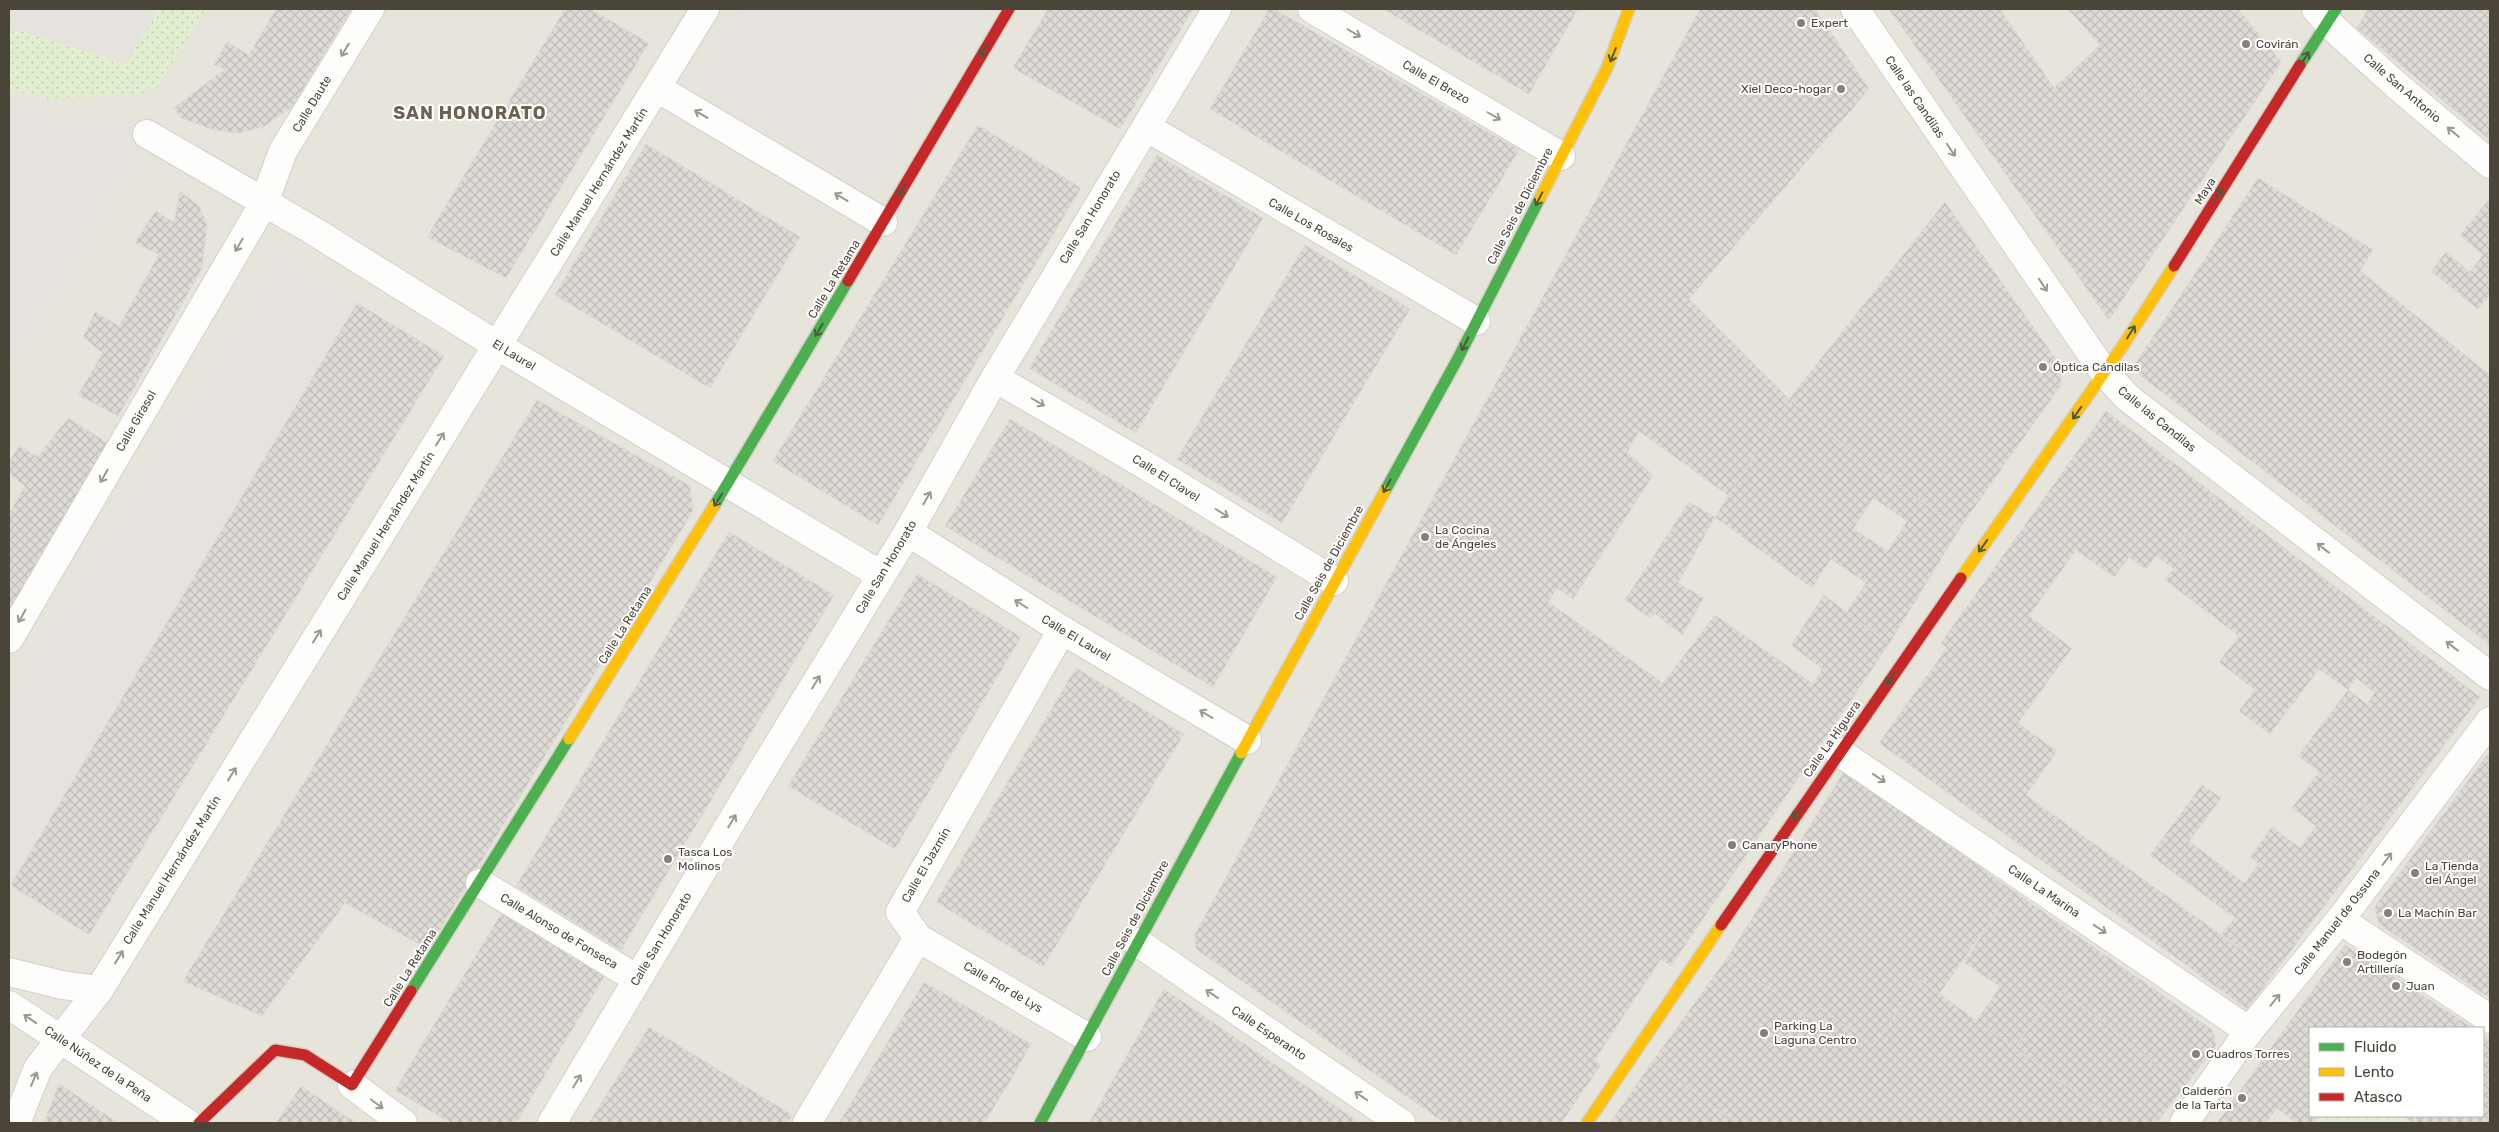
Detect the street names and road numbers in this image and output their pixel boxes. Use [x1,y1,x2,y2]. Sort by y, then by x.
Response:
street label: Calle San Antonio [2360,51,2444,125]
street label: Calle las Candilas [1882,53,1948,141]
street label: Calle El Brezo [1400,57,1472,107]
street label: Calle Daute [290,73,335,135]
street label: Calle Manuel Hernández Martín [547,105,651,259]
street label: Calle Seis de Diciembre [1484,145,1556,267]
street label: Calle San Honorato [1057,168,1124,266]
street label: Maya [2191,175,2219,207]
street label: Calle Los Rosales [1266,195,1356,255]
street label: Calle La Retama [805,237,863,321]
street label: El Laurel [490,337,538,373]
street label: Calle las Candilas [2115,383,2199,455]
street label: Calle Girasol [113,388,159,454]
street label: Calle Manuel Hernández Martín [334,449,438,603]
street label: Calle El Clavel [1130,452,1202,504]
street label: Calle Seis de Diciembre [1291,503,1367,623]
street label: Calle San Honorato [853,518,920,616]
street label: Calle La Retama [595,583,655,667]
street label: Calle El Laurel [1039,612,1113,664]
street label: Calle La Higuera [1800,698,1864,780]
street label: Calle Manuel Hernández Martín [120,793,224,947]
street label: Calle El Jazmín [899,825,953,905]
street label: Calle Seis de Diciembre [1098,857,1172,978]
street label: Calle La Marina [2005,862,2083,920]
street label: Calle Manuel de Ossuna [2291,866,2383,978]
street label: Calle Alonso de Fonseca [498,890,620,972]
street label: Calle San Honorato [628,890,695,988]
street label: Calle La Retama [380,926,440,1010]
street label: Calle Flor de Lys [961,959,1045,1015]
street label: Calle Esperanto [1229,1003,1309,1063]
street label: Calle Núñez de la Peña [42,1023,154,1105]

